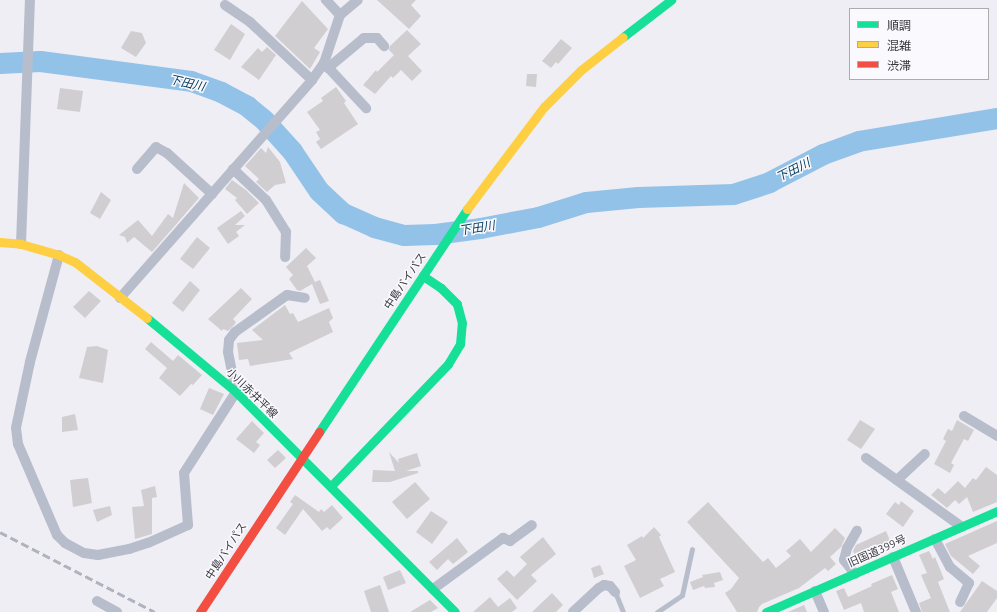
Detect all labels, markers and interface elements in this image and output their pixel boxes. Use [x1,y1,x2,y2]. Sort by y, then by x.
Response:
legend [849,8,989,80]
text: 順調 [887,19,911,32]
text: 混雑 [887,39,911,52]
text: 渋滞 [887,59,911,72]
water label: 下田川 [168,72,206,94]
water label: 下田川 [774,155,812,185]
water label: 下田川 [458,218,496,238]
street label: 中島バイパス [381,250,429,312]
street label: 小川赤井平線 [224,365,280,421]
street label: 中島バイパス [202,520,250,582]
street label: 旧国道399号 [846,532,908,570]

